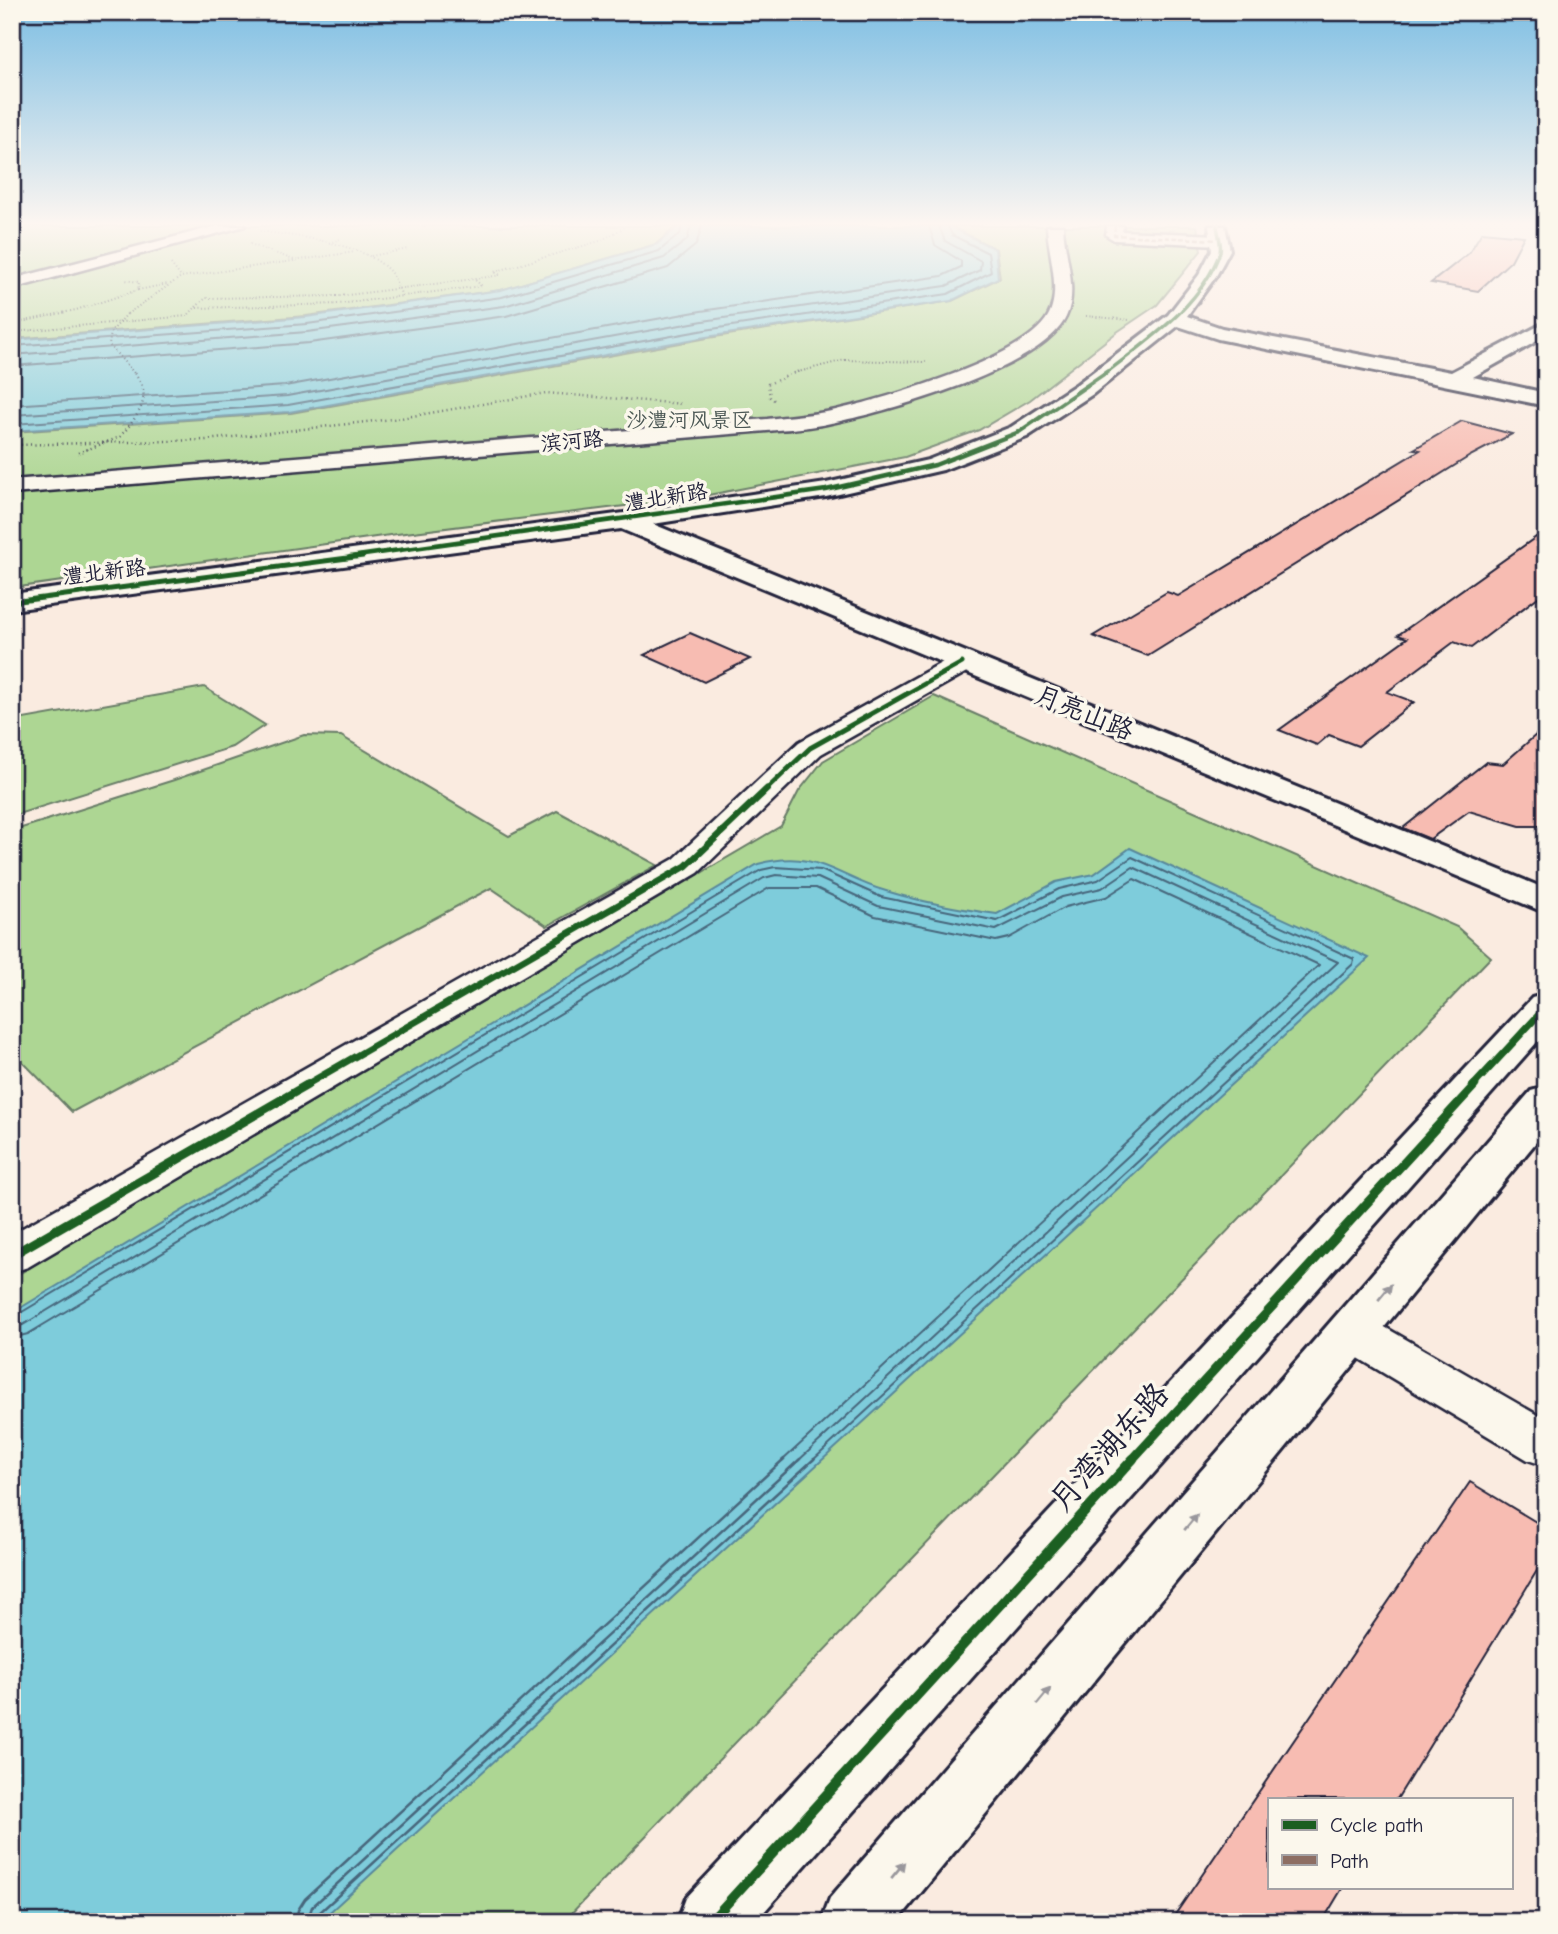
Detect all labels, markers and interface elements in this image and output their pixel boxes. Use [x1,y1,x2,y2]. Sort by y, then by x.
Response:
park label: 沙澧河风景区 [626,408,752,432]
street label: 滨河路 [540,426,604,456]
street label: 澧北新路 [623,479,709,515]
street label: 澧北新路 [61,555,147,589]
street label: 月亮山路 [1030,680,1138,746]
one-way arrow [1377,1283,1392,1300]
street label: 月湾湖东路 [1042,1375,1176,1519]
one-way arrow [1183,1513,1198,1530]
one-way arrow [1037,1687,1052,1705]
legend [1268,1798,1512,1888]
text: Cycle path [1330,1813,1423,1837]
text: Path [1330,1849,1369,1873]
one-way arrow [890,1861,905,1878]

